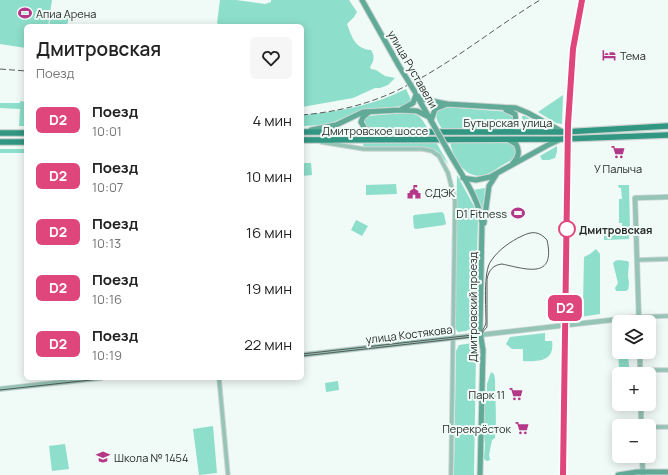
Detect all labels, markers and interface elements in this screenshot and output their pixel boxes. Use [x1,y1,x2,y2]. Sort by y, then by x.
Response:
sports icon: Апиа Арена [17,5,33,21]
place label: Апиа Арена [36,6,96,21]
street label: улица Руставели [385,27,441,111]
text: Дмитровская [36,36,161,62]
button: heart [250,37,292,79]
hotel icon: Тема [601,47,617,63]
place label: Тема [620,48,646,63]
text: Поезд [36,64,74,82]
text: Поезд [92,101,138,122]
text: D2 [49,110,67,129]
text: 4 мин [252,110,292,131]
street label: Бутырская улица [464,115,552,130]
text: 10:01 [92,122,122,140]
street label: Дмитровское шоссе [322,123,429,138]
supermarket icon: У Палыча [610,144,626,160]
text: Поезд [92,157,138,178]
place label: У Палыча [594,161,642,176]
text: D2 [49,166,67,185]
text: 10 мин [246,166,292,187]
text: 10:07 [92,178,123,196]
public building icon: СДЭК [406,184,422,200]
place label: СДЭК [425,185,455,200]
sports icon: D1 Fitness [510,205,526,221]
place label: D1 Fitness [456,206,507,221]
text: Поезд [92,213,138,234]
marker: Дмитровская [558,220,576,238]
text: D2 [49,222,67,241]
text: 16 мин [246,222,292,243]
place label: Дмитровская [579,222,653,237]
text: 10:13 [92,234,121,252]
street label: Дмитровский проезд [465,251,480,362]
text: Поезд [92,269,138,290]
text: D2 [49,278,67,297]
text: 19 мин [246,278,292,299]
text: 10:16 [92,290,122,308]
line badge: D2 [547,295,583,321]
text: D2 [556,298,574,317]
map controls [612,315,656,463]
button: layers [612,315,656,359]
street label: улица Костякова [365,321,453,347]
text: Поезд [92,325,138,346]
text: D2 [49,334,67,353]
text: 22 мин [244,334,292,355]
text: 10:19 [92,346,122,364]
button: + [612,367,656,411]
supermarket icon: Парк 11 [508,386,524,402]
place label: Парк 11 [469,387,505,402]
button: − [612,419,656,463]
supermarket icon: Перекрёсток [514,420,530,436]
place label: Перекрёсток [442,421,512,436]
school or university icon: Школа № 1454 [95,449,111,465]
place label: Школа № 1454 [114,450,188,465]

